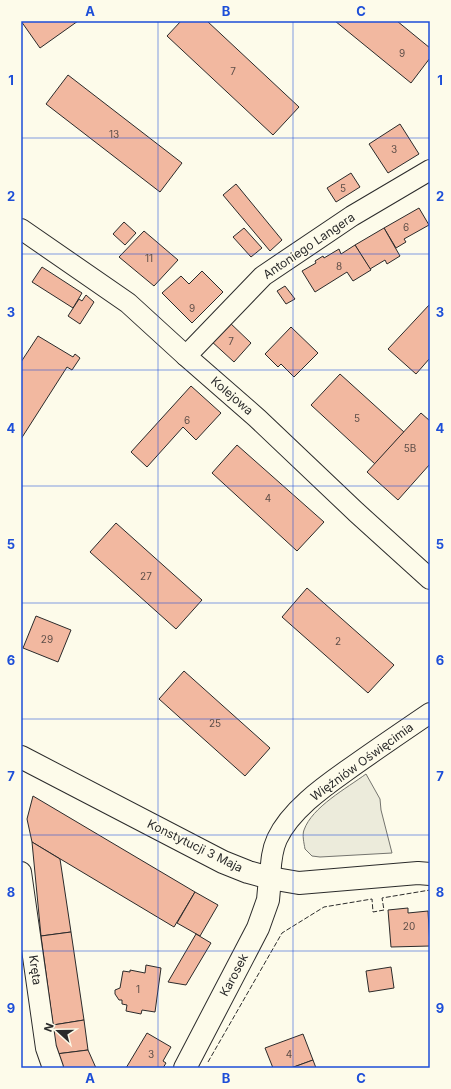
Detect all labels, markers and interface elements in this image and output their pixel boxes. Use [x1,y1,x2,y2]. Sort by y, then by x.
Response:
text: A [85,3,95,19]
text: B [222,3,231,19]
text: C [356,3,366,19]
house number: 9 [399,47,405,59]
house number: 7 [230,65,236,77]
text: 1 [8,72,14,88]
text: 1 [437,72,443,88]
house number: 13 [109,128,119,140]
house number: 3 [391,143,397,155]
house number: 5 [340,182,346,194]
text: 2 [7,188,15,204]
text: 2 [436,188,444,204]
street label: Antoniego Langera [260,209,357,282]
house number: 6 [403,221,409,233]
house number: 11 [145,252,153,264]
house number: 8 [336,260,342,272]
house number: 9 [189,302,195,314]
text: 3 [7,304,15,320]
text: 3 [436,304,444,320]
house number: 7 [228,335,234,347]
street label: Kolejowa [208,373,257,418]
house number: 5 [354,412,360,424]
house number: 6 [184,414,190,426]
text: 4 [7,420,16,436]
text: 4 [436,420,445,436]
house number: 5B [404,442,416,454]
house number: 4 [265,492,271,504]
text: 5 [7,536,15,552]
text: 5 [436,536,444,552]
house number: 27 [140,570,152,582]
house number: 29 [41,633,53,645]
house number: 2 [335,635,341,647]
text: 6 [7,652,15,668]
text: 6 [436,652,444,668]
house number: 25 [209,717,221,729]
street label: Więźniów Oświęcimia [307,719,416,804]
text: 7 [7,768,15,784]
text: 7 [436,768,444,784]
street label: Konstytucji 3 Maja [145,816,245,875]
text: 8 [7,884,15,900]
text: 8 [436,884,444,900]
house number: 20 [403,920,415,932]
street label: Karosek [216,950,251,999]
street label: Kręta [26,954,45,986]
house number: 1 [136,983,140,995]
text: 9 [7,1000,15,1016]
text: 9 [436,1000,444,1016]
north arrow [38,1011,78,1051]
text: N [41,1021,57,1034]
house number: 3 [148,1048,154,1060]
house number: 4 [286,1048,292,1060]
text: A [85,1070,95,1086]
text: B [222,1070,231,1086]
text: C [356,1070,366,1086]

